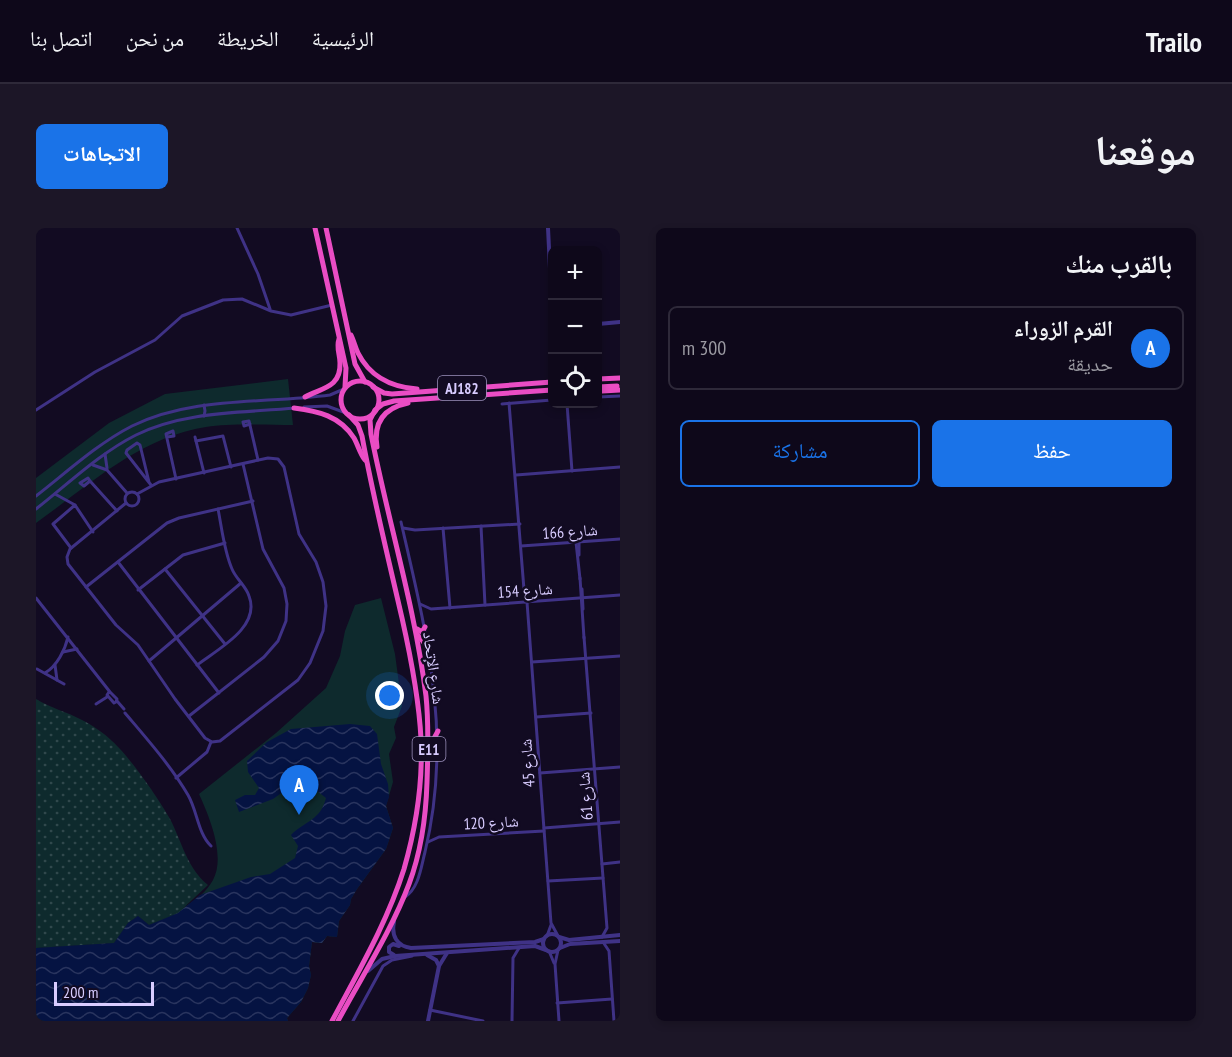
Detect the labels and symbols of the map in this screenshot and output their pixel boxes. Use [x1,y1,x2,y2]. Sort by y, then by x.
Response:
road number: AJ182 [438,376,486,400]
street label: شارع 166 [542,519,598,544]
street label: شارع 154 [497,578,553,603]
street label: شارع الإتحاد [418,631,449,706]
your location [375,681,404,710]
road number: E11 [412,737,446,761]
street label: شارع 45 [515,738,540,788]
pin: A [280,766,318,815]
street label: شارع 61 [573,771,598,821]
street label: شارع 120 [463,811,519,834]
scale bar [54,979,154,1006]

